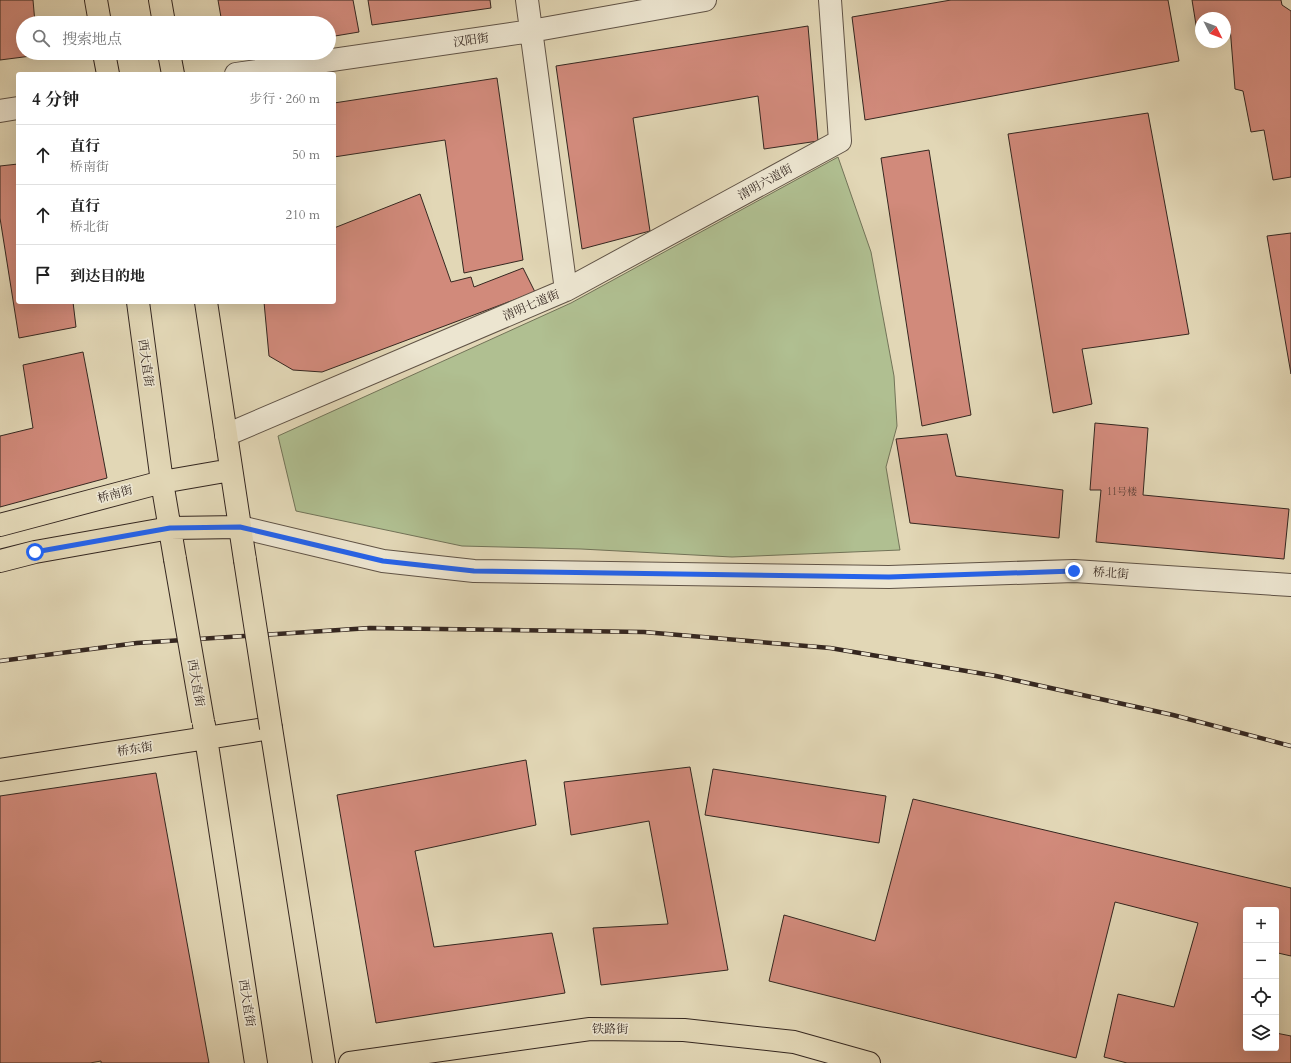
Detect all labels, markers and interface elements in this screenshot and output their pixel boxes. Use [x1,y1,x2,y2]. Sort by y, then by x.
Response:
north arrow [1195,12,1231,48]
search box [16,16,336,60]
icon: search [30,27,52,49]
text: 搜索地点 [62,29,122,49]
street label: 汉阳街 [452,29,491,50]
text: 4 分钟 [32,88,79,111]
text: 步行 · 260 m [249,90,320,108]
text: 直行 [70,136,100,156]
icon: ahead [32,144,54,166]
text: 50 m [292,146,320,164]
text: 桥南街 [70,158,109,176]
street label: 清明六道街 [735,160,796,204]
text: 直行 [70,196,100,216]
icon: ahead [32,204,54,226]
text: 210 m [286,206,320,224]
text: 桥北街 [70,218,109,236]
icon: arrive [32,264,54,286]
text: 到达目的地 [70,266,145,286]
street label: 清明七道街 [500,286,563,324]
street label: 西大直街 [135,338,157,389]
street label: 桥南街 [96,481,135,506]
house number: 11号楼 [1107,485,1137,499]
route start [26,543,44,561]
route end [1065,562,1083,580]
street label: 桥北街 [1092,564,1131,582]
street label: 西大直街 [184,658,208,709]
street label: 桥东街 [116,738,155,760]
map controls [1243,907,1279,1051]
button: + [1243,907,1279,943]
button: − [1243,943,1279,979]
street label: 西大直街 [235,978,259,1029]
button: locate [1243,979,1279,1015]
button: layers [1243,1015,1279,1051]
street label: 铁路街 [592,1021,629,1037]

